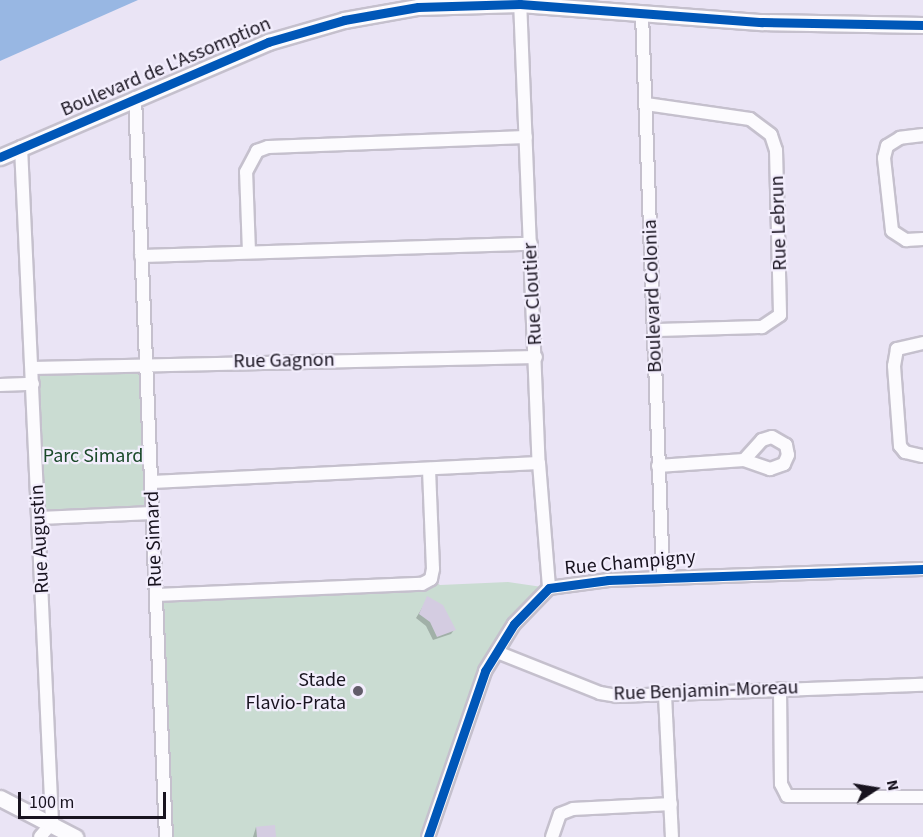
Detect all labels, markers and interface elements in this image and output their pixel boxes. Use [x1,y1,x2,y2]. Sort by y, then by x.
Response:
street label: Boulevard de L'Assomption [57,12,275,122]
street label: Rue Lebrun [765,175,793,271]
street label: Boulevard Colonia [638,219,668,373]
street label: Rue Cloutier [518,242,548,346]
street label: Rue Gagnon [233,348,335,374]
park label: Parc Simard [43,444,143,468]
street label: Rue Augustin [25,484,55,594]
street label: Rue Simard [140,490,168,588]
street label: Rue Champigny [563,545,697,581]
place label: Stade Flavio-Prata [245,668,346,715]
street label: Rue Benjamin-Moreau [613,676,799,706]
marker: Stade Flavio-Prata [351,684,365,698]
north arrow [845,759,905,819]
text: N [881,778,904,793]
scale bar [21,780,170,818]
text: 100 m [29,790,74,815]

